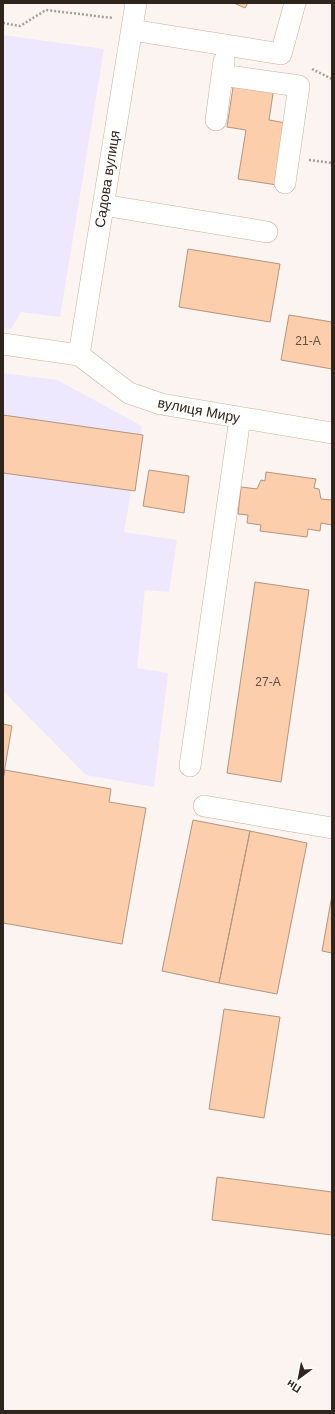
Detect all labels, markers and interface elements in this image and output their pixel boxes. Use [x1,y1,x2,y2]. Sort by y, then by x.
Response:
street label: Садова вулиця [91,129,123,229]
house number: 21-А [295,334,321,348]
street label: вулиця Миру [157,394,241,426]
house number: 27-А [255,675,281,689]
north arrow [279,1358,319,1398]
text: Пн [284,1378,303,1395]

